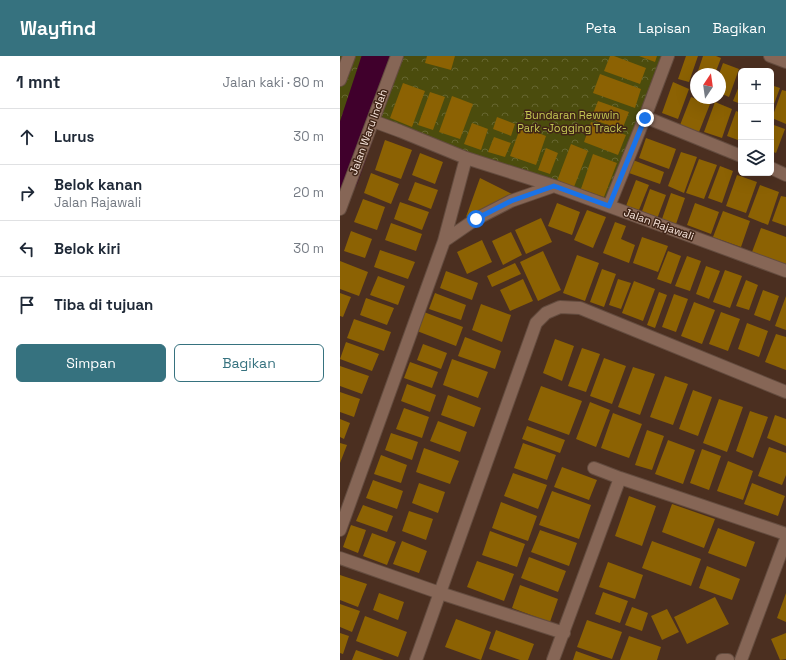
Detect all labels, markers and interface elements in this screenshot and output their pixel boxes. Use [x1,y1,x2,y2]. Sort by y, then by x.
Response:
text: Wayfind [20,16,96,41]
text: Peta [586,19,616,37]
text: Lapisan [638,19,690,37]
text: Bagikan [712,19,766,37]
north arrow [690,68,726,104]
map controls [738,68,774,176]
button: + [738,68,774,104]
text: 1 mnt [16,71,61,93]
text: Jalan kaki · 80 m [223,74,324,91]
street label: Jalan Waru Indah [346,87,390,177]
button: − [738,104,774,140]
park label: Bundaran Rewwin Park -Jogging Track- [517,108,627,135]
route end [636,109,654,127]
icon: ahead [16,126,38,148]
text: Lurus [54,127,94,146]
text: 30 m [293,128,324,145]
button: layers [738,140,774,176]
text: Belok kanan [54,175,142,194]
icon: right [16,182,38,204]
text: 20 m [293,184,324,201]
text: Jalan Rajawali [54,194,141,211]
street label: Jalan Rajawali [622,205,696,243]
route start [467,210,485,228]
icon: left [16,238,38,260]
text: Belok kiri [54,239,120,258]
text: 30 m [293,240,324,257]
icon: arrive [16,294,38,316]
text: Tiba di tujuan [54,295,153,314]
button: Simpan [16,344,166,382]
button: Bagikan [174,344,324,382]

